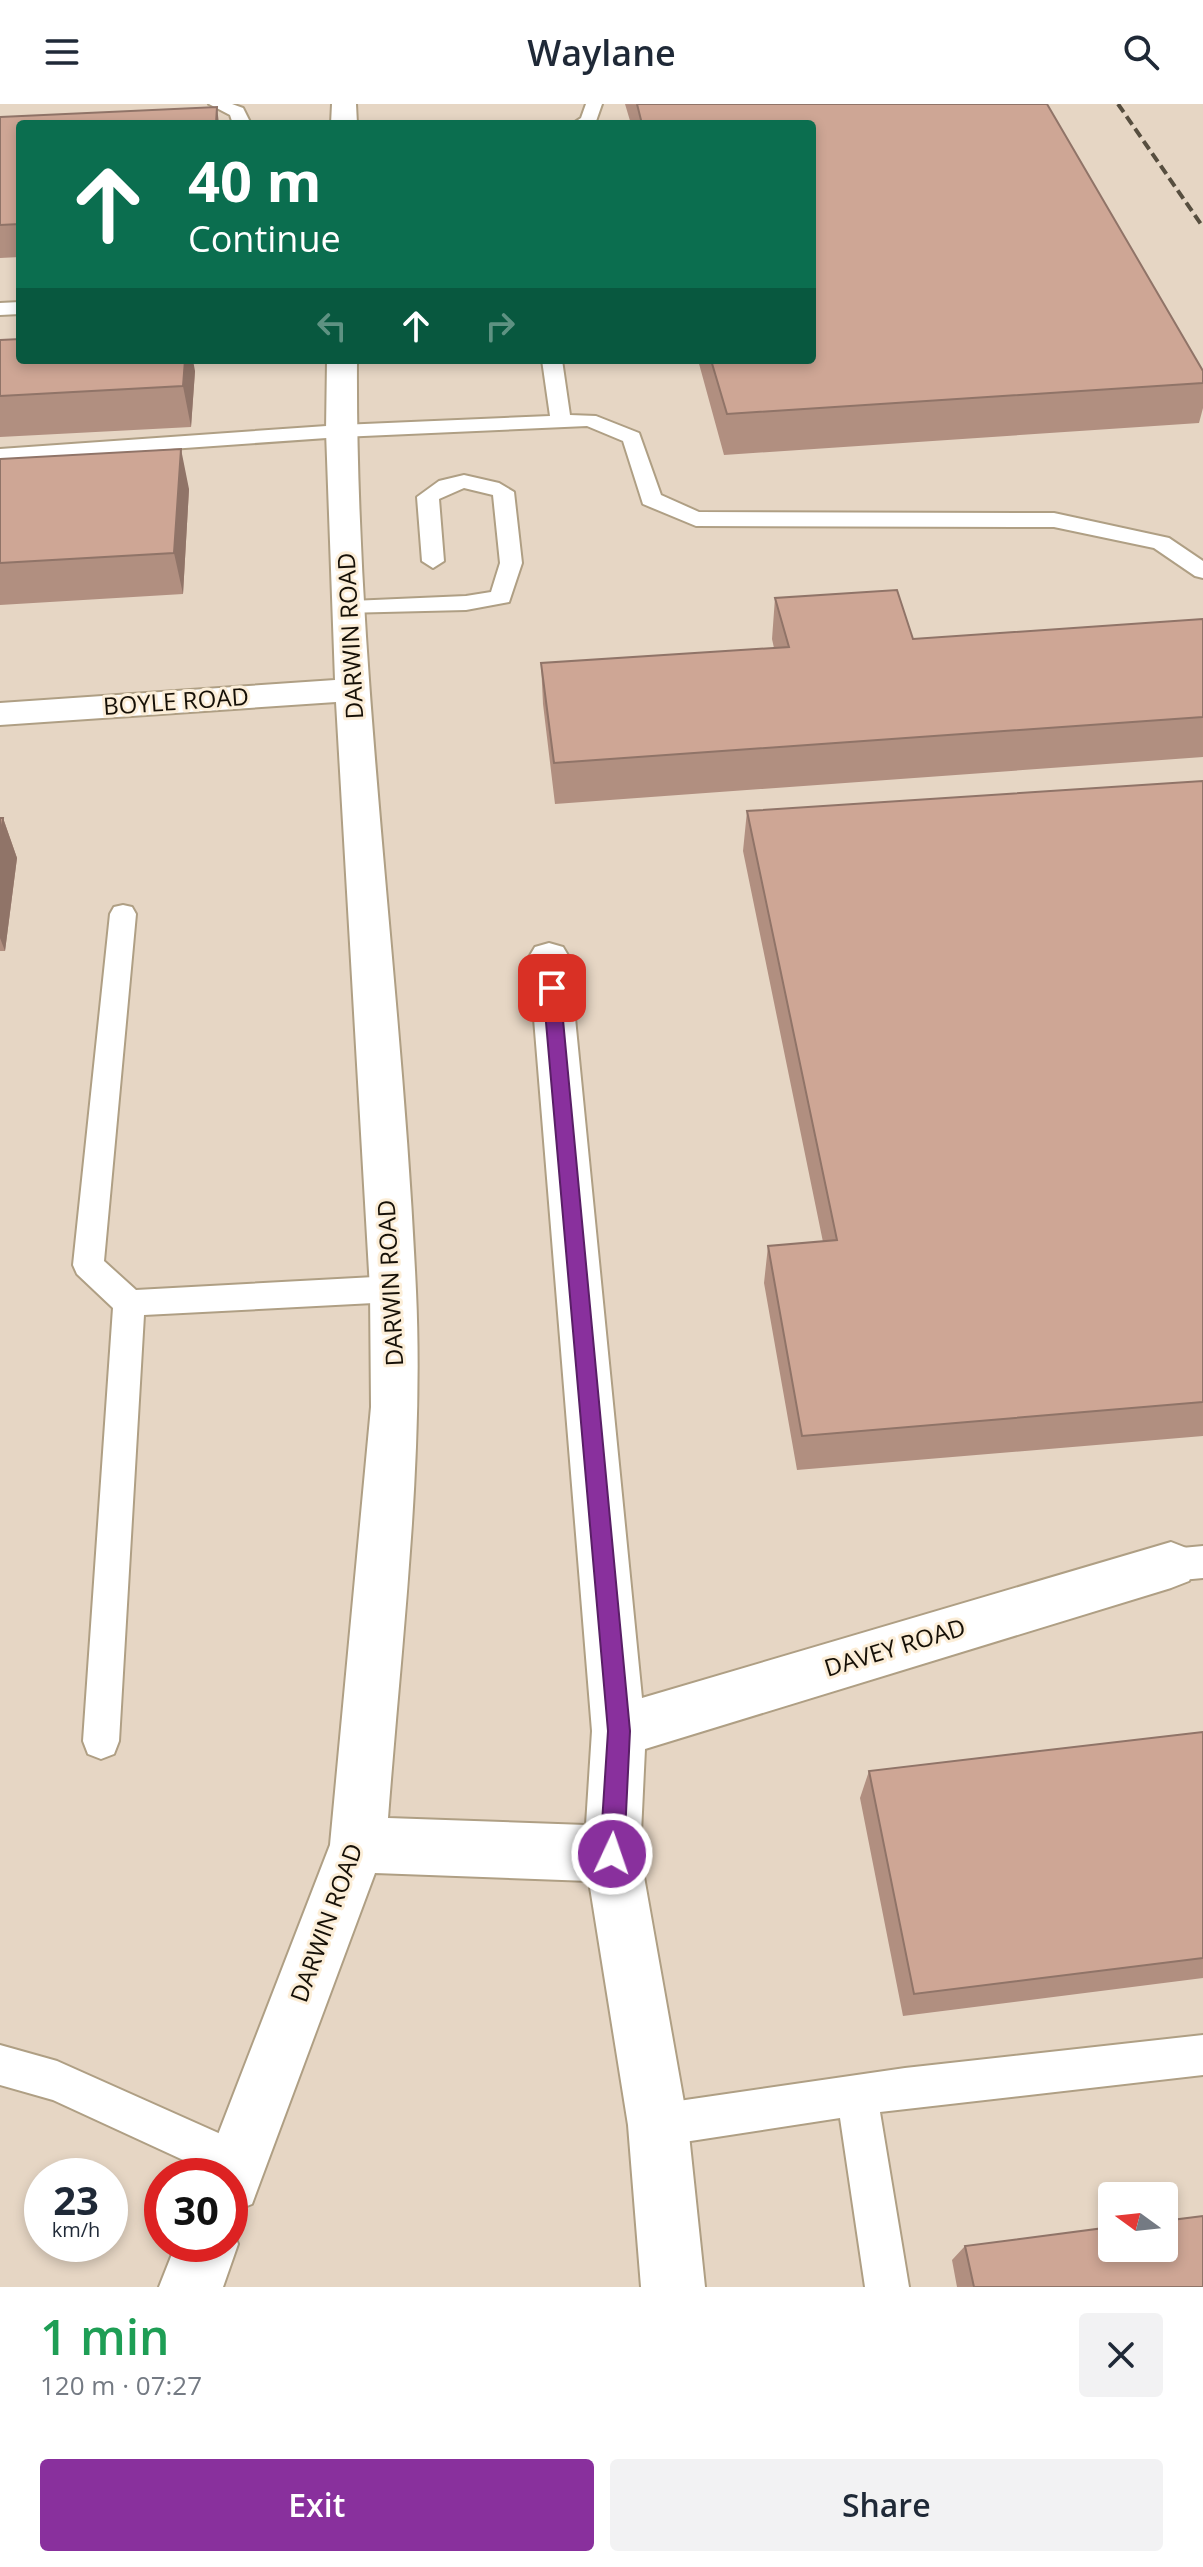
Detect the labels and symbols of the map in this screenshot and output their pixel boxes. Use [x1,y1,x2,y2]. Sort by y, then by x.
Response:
street label: DARWIN ROAD [329,552,370,720]
street label: BOYLE ROAD [102,679,250,722]
pin [518,954,586,1022]
street label: DARWIN ROAD [369,1199,410,1367]
street label: DAVEY ROAD [820,1609,969,1684]
position arrow [570,1812,654,1896]
street label: DARWIN ROAD [282,1839,370,2006]
speed limit sign: 30 [144,2158,248,2262]
north arrow [1098,2182,1178,2262]

